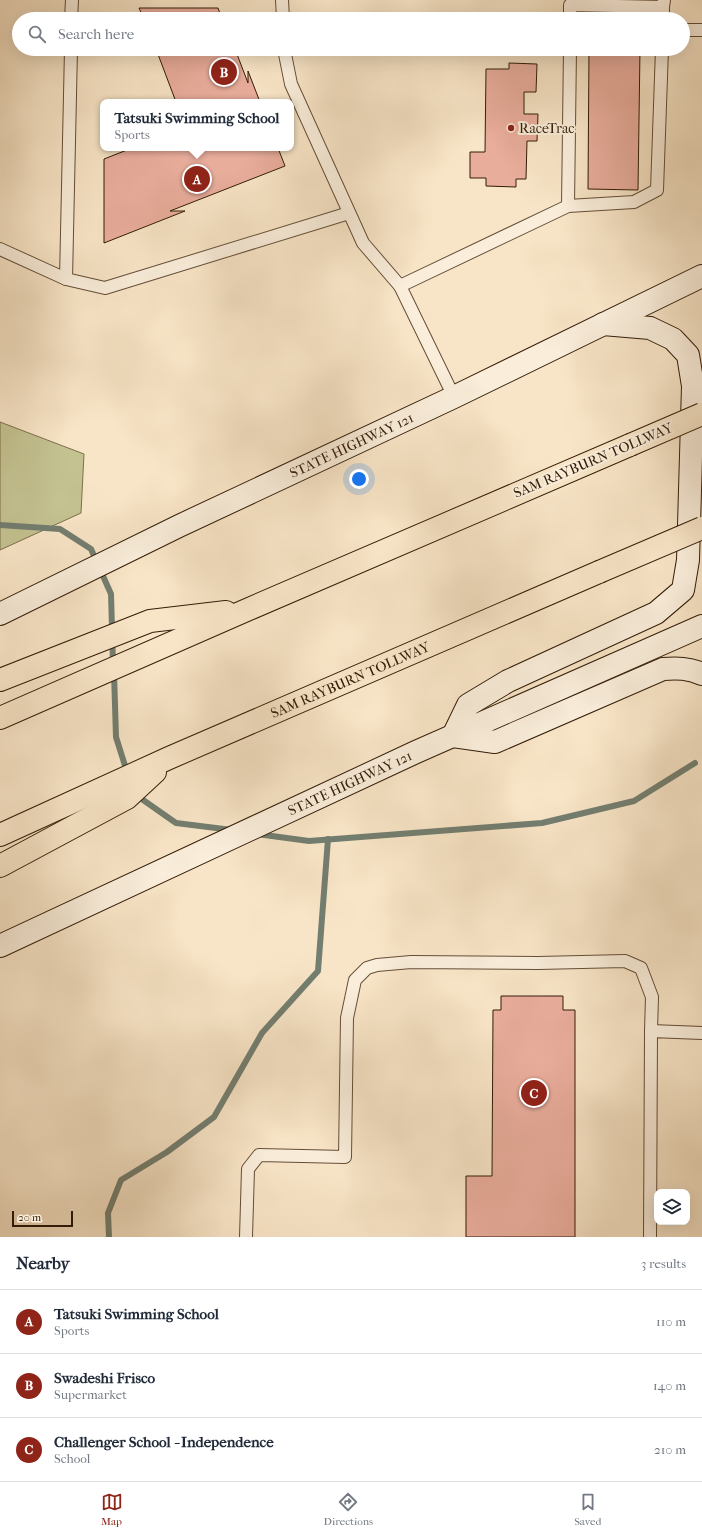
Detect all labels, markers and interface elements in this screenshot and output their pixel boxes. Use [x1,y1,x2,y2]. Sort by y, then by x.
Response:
search box [12,12,690,56]
icon: search [26,23,48,45]
text: Search here [58,25,134,43]
pin: B [211,57,237,87]
popup [100,99,294,151]
text: Tatsuki Swimming School [115,109,279,127]
place label: RaceTrac [519,120,575,137]
marker: RaceTrac [506,123,516,133]
text: Sports [115,127,150,142]
pin: A [184,164,210,194]
street label: STATE HIGHWAY 121 [287,409,416,482]
street label: SAM RAYBURN TOLLWAY [511,419,676,502]
your location [349,469,369,489]
street label: SAM RAYBURN TOLLWAY [268,638,433,722]
street label: STATE HIGHWAY 121 [285,747,415,819]
pin: C [521,1078,547,1108]
map controls [654,1189,690,1225]
button: layers [654,1189,690,1225]
scale bar [12,1209,73,1228]
text: 20 m [18,1211,41,1224]
text: Nearby [16,1253,70,1273]
text: 3 results [641,1256,686,1271]
text: Tatsuki Swimming School [54,1305,219,1323]
text: A [25,1314,33,1329]
text: 110 m [656,1314,686,1329]
text: Sports [54,1323,89,1338]
text: Swadeshi Frisco [54,1369,155,1387]
text: B [25,1378,33,1393]
text: 140 m [653,1378,686,1393]
text: Supermarket [54,1387,127,1402]
text: Challenger School - Independence [54,1433,274,1451]
text: C [25,1442,33,1457]
text: 210 m [654,1442,686,1457]
text: School [54,1451,90,1466]
tab: Map [101,1491,123,1528]
tab: Directions [324,1491,373,1528]
tab: Saved [574,1491,601,1528]

